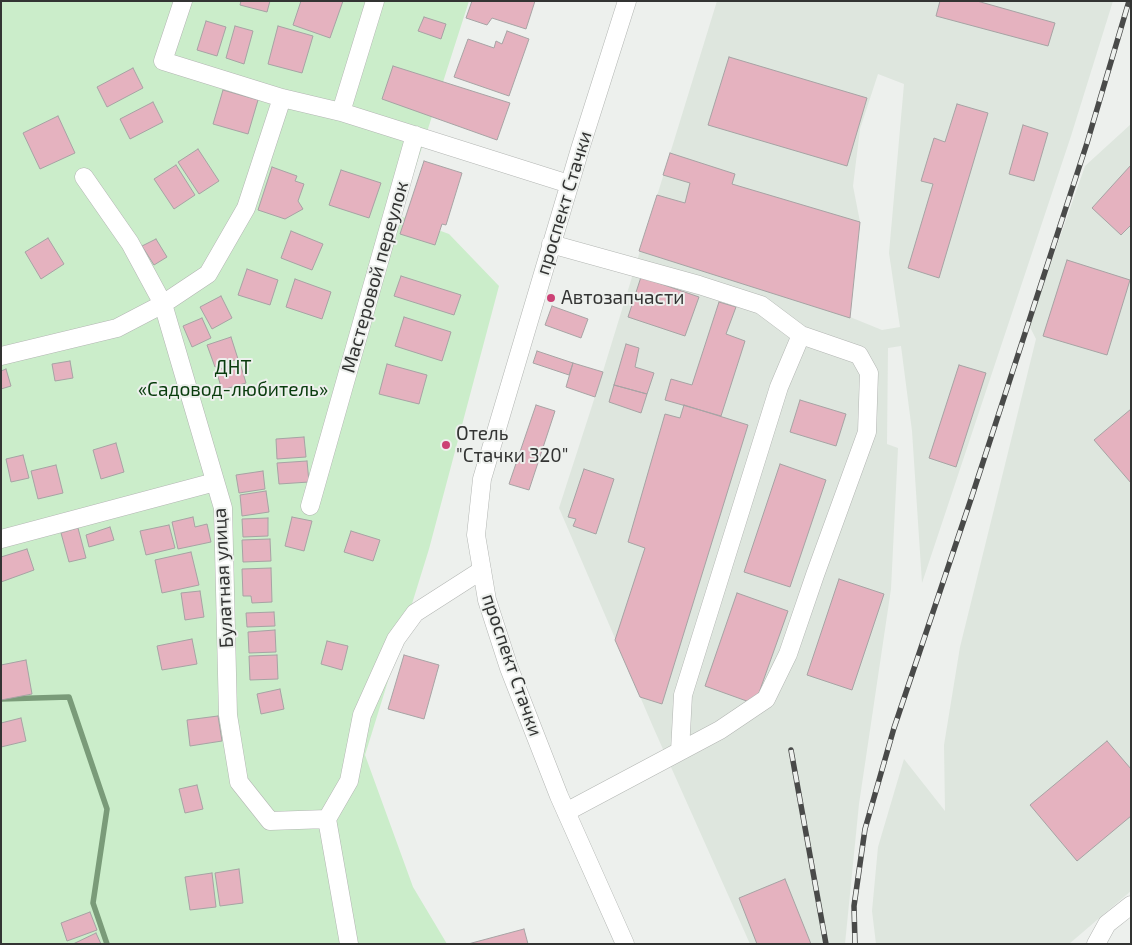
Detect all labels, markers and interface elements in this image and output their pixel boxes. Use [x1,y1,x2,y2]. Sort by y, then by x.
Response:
street label: проспект Стачки [531,128,597,278]
street label: Мастеровой переулок [337,179,413,375]
place label: Автозапчасти [561,287,684,309]
marker: Автозапчасти [545,292,557,304]
park label: ДНТ «Садовод-любитель» [138,357,328,401]
place label: Отель "Стачки 320" [456,423,568,467]
marker: Отель "Стачки 320" [440,439,452,451]
street label: Булатная улица [208,507,238,649]
street label: проспект Стачки [477,591,547,739]

